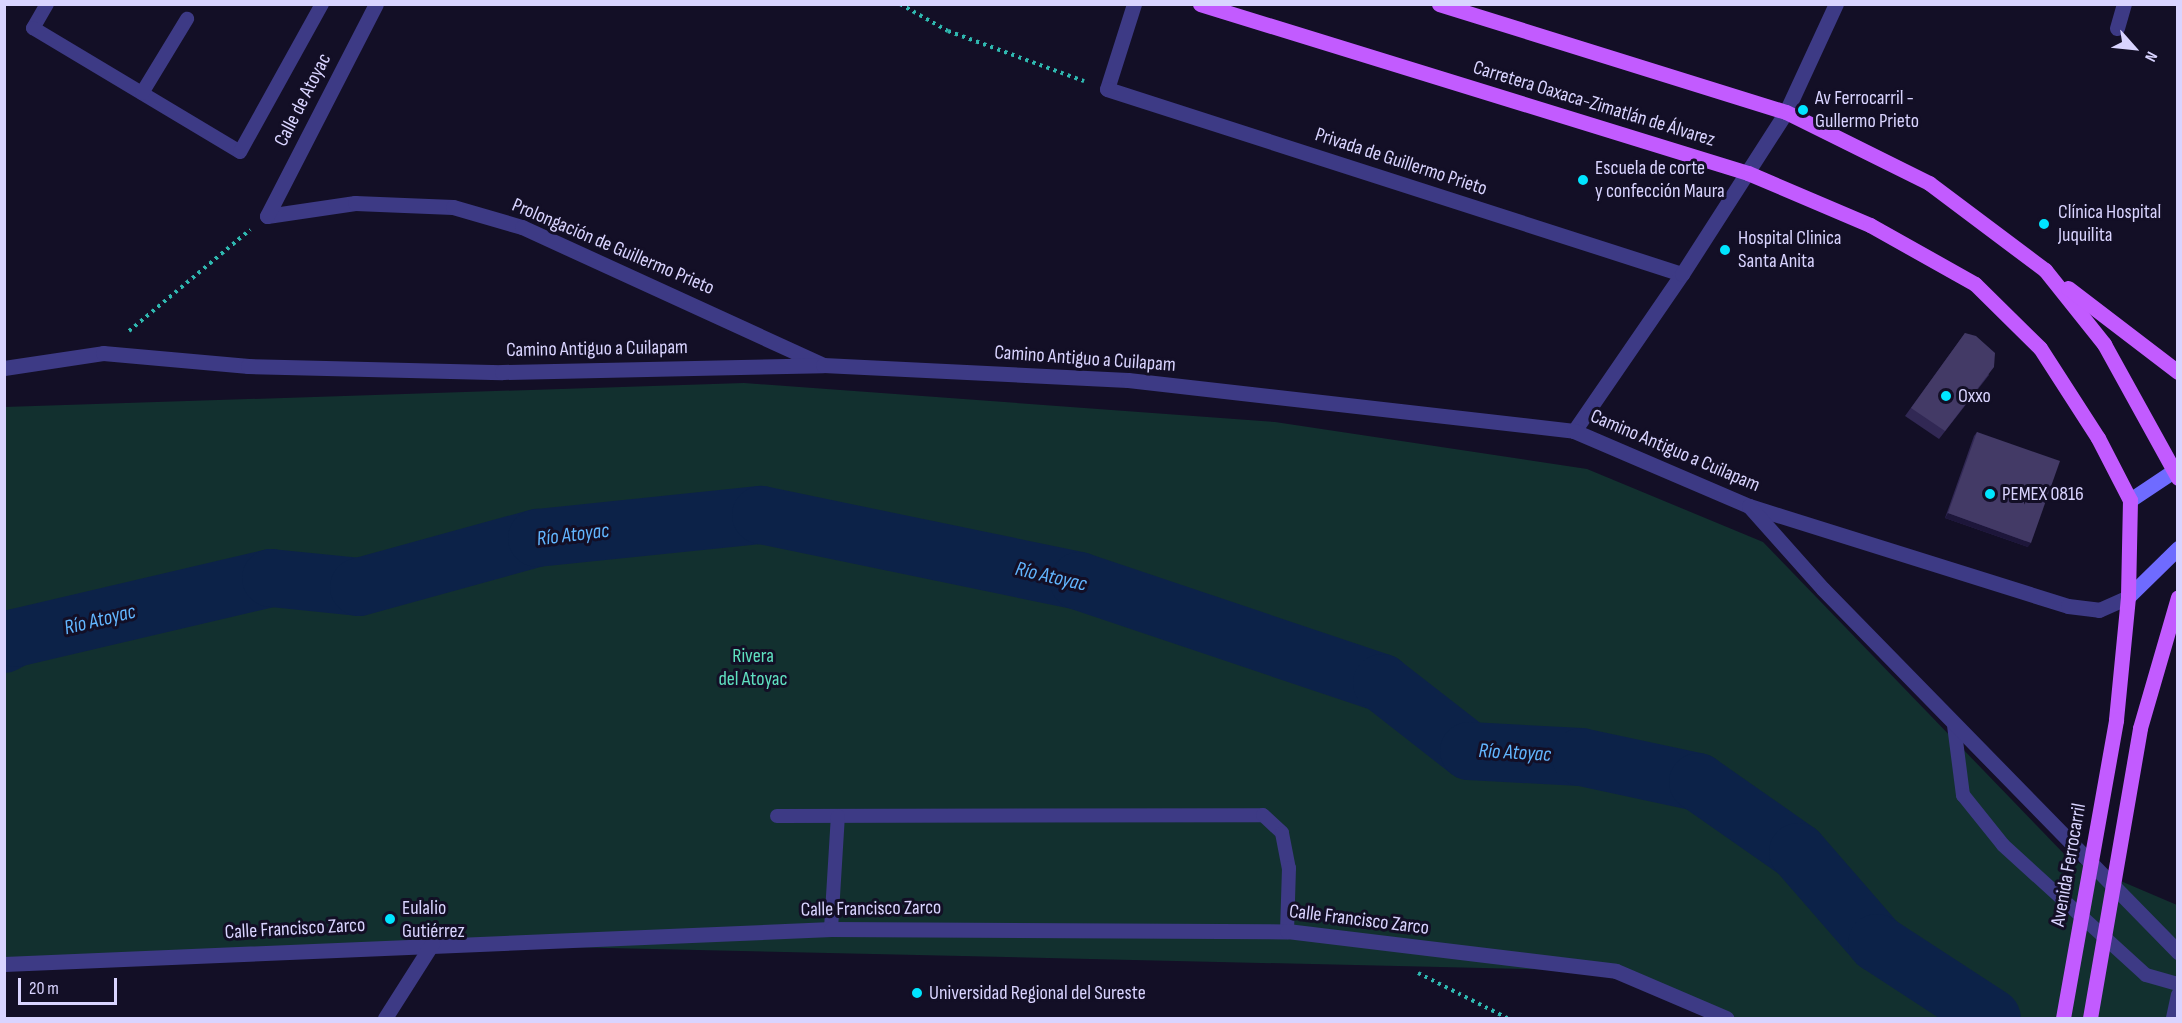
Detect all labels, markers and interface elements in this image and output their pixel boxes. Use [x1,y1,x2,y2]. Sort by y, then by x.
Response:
north arrow [2104,18,2164,78]
text: N [2140,48,2161,65]
street label: Calle de Atoyac [269,50,337,150]
street label: Carretera Oaxaca-Zimatlán de Álvarez [1470,56,1718,152]
place label: Av Ferrocarril - Gullermo Prieto [1815,86,1919,133]
marker: Av Ferrocarril - Gullermo Prieto [1796,103,1810,117]
street label: Privada de Guillermo Prieto [1312,123,1490,201]
place label: Escuela de corte y confección Maura [1595,156,1725,203]
marker: Escuela de corte y confección Maura [1576,173,1590,187]
street label: Prolongación de Guillermo Prieto [508,194,718,300]
place label: Clínica Hospital Juquilita [2058,201,2161,248]
marker: Clínica Hospital Juquilita [2035,215,2053,233]
place label: Hospital Clinica Santa Anita [1738,226,1842,273]
marker: Hospital Clinica Santa Anita [1716,241,1734,259]
street label: Camino Antiguo a Cuilapam [506,335,688,363]
street label: Camino Antiguo a Cuilapam [994,341,1176,377]
place label: Oxxo [1958,384,1991,408]
marker: Oxxo [1939,389,1953,403]
street label: Camino Antiguo a Cuilapam [1587,404,1763,498]
place label: PEMEX 0816 [2002,482,2084,506]
marker: PEMEX 0816 [1983,487,1997,501]
water label: Río Atoyac [535,518,611,552]
water label: Río Atoyac [1013,557,1089,597]
water label: Río Atoyac [62,599,138,641]
park label: Rivera del Atoyac [718,644,788,691]
water label: Río Atoyac [1478,739,1552,767]
street label: Avenida Ferrocarril [2046,802,2092,928]
place label: Eulalio Gutiérrez [402,896,465,943]
street label: Calle Francisco Zarco [800,896,942,922]
street label: Calle Francisco Zarco [1288,900,1430,940]
marker: Eulalio Gutiérrez [383,912,397,926]
street label: Calle Francisco Zarco [224,913,366,945]
scale bar [21,966,120,1004]
text: 20 m [29,978,59,999]
place label: Universidad Regional del Sureste [929,981,1146,1005]
marker: Universidad Regional del Sureste [910,986,924,1000]

